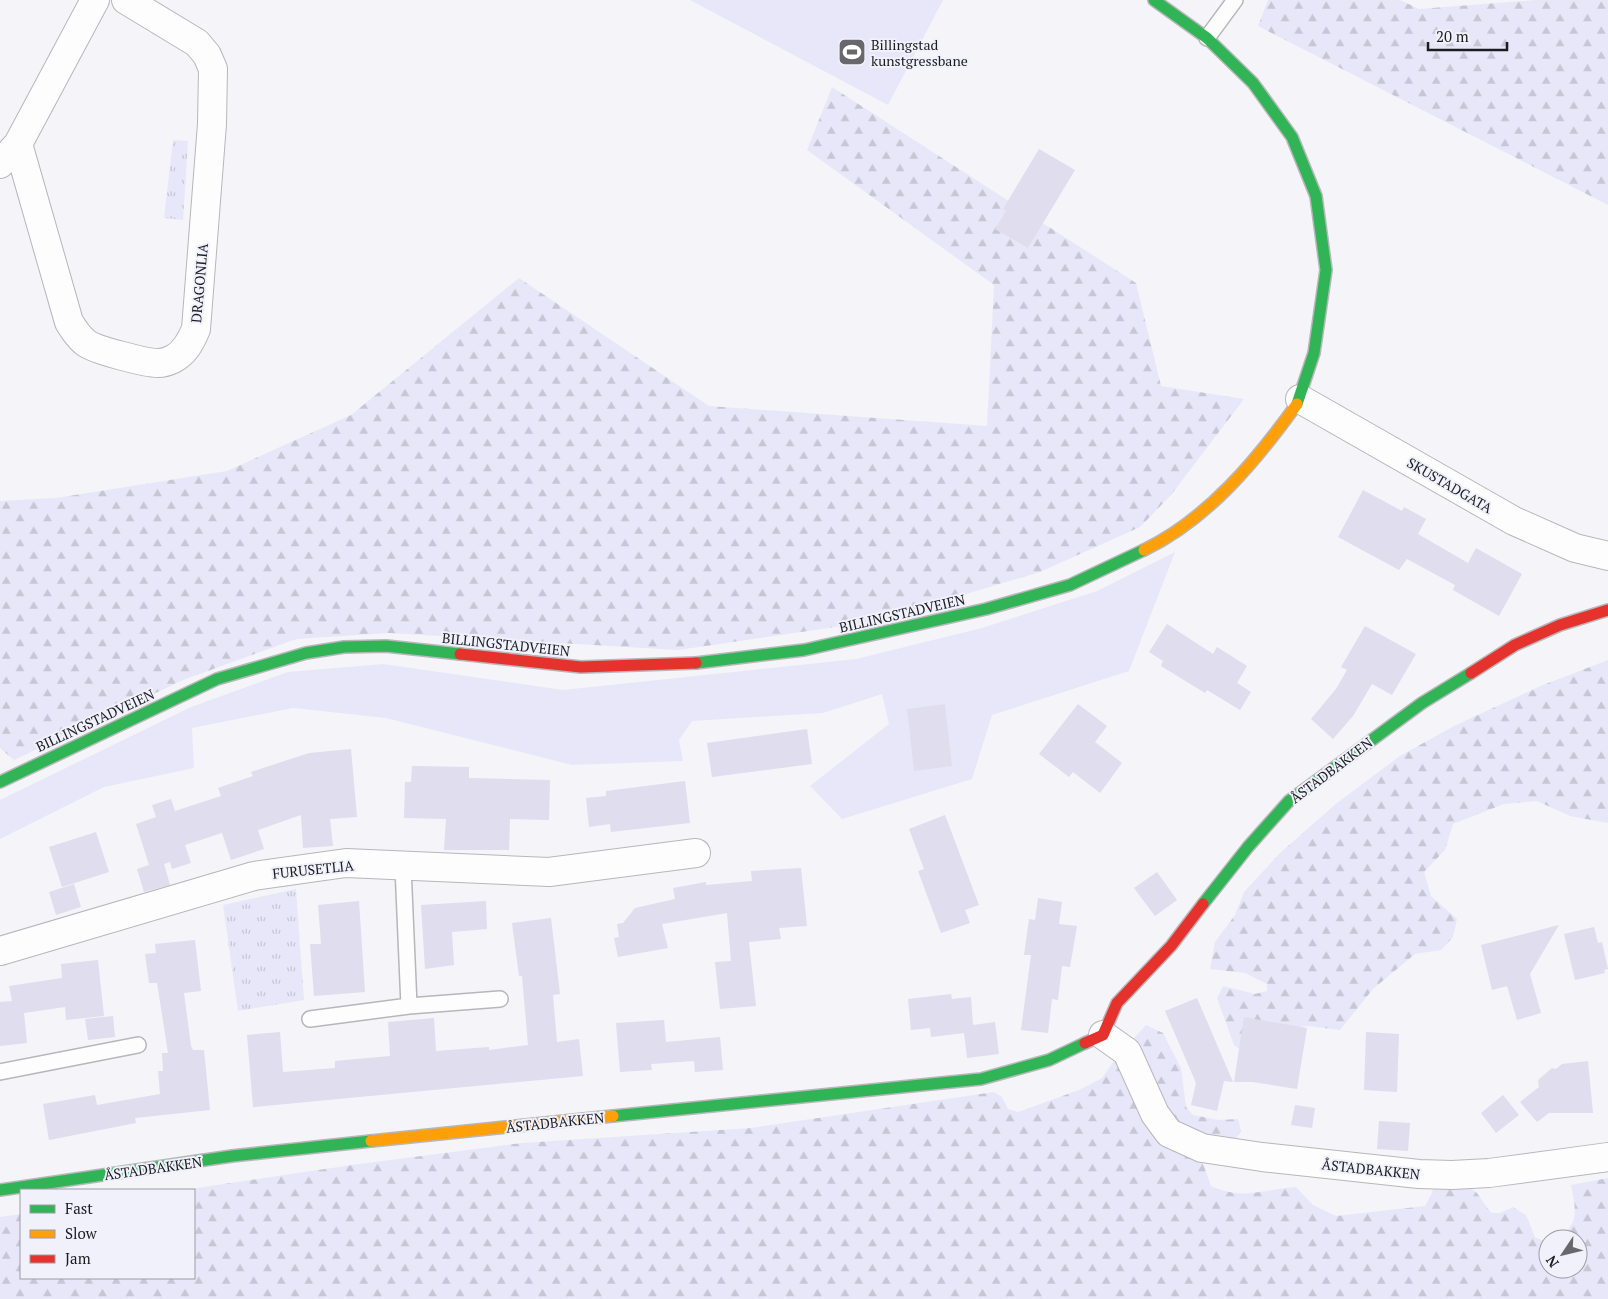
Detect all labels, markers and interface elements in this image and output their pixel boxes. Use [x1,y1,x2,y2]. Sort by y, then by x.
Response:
scale bar [1428,20,1507,52]
text: 20 m [1436,26,1469,46]
place label: Billingstad kunstgressbane [871,35,968,70]
sports icon: Billingstad kunstgressbane [837,37,867,67]
street label: DRAGONLIA [186,242,212,324]
street label: SKUSTADGATA [1404,453,1497,517]
street label: BILLINGSTADVEIEN [837,589,967,637]
street label: BILLINGSTADVEIEN [441,628,571,660]
street label: BILLINGSTADVEIEN [33,684,157,756]
street label: ÅSTADBAKKEN [1286,733,1376,807]
street label: FURUSETLIA [271,855,355,883]
street label: ÅSTADBAKKEN [505,1107,605,1137]
street label: ÅSTADBAKKEN [103,1152,203,1184]
street label: ÅSTADBAKKEN [1321,1154,1421,1184]
legend [20,1189,195,1279]
text: Fast [65,1198,93,1218]
text: Slow [65,1223,98,1243]
north arrow [1538,1229,1588,1279]
text: Jam [65,1248,91,1268]
text: N [1541,1252,1563,1272]

